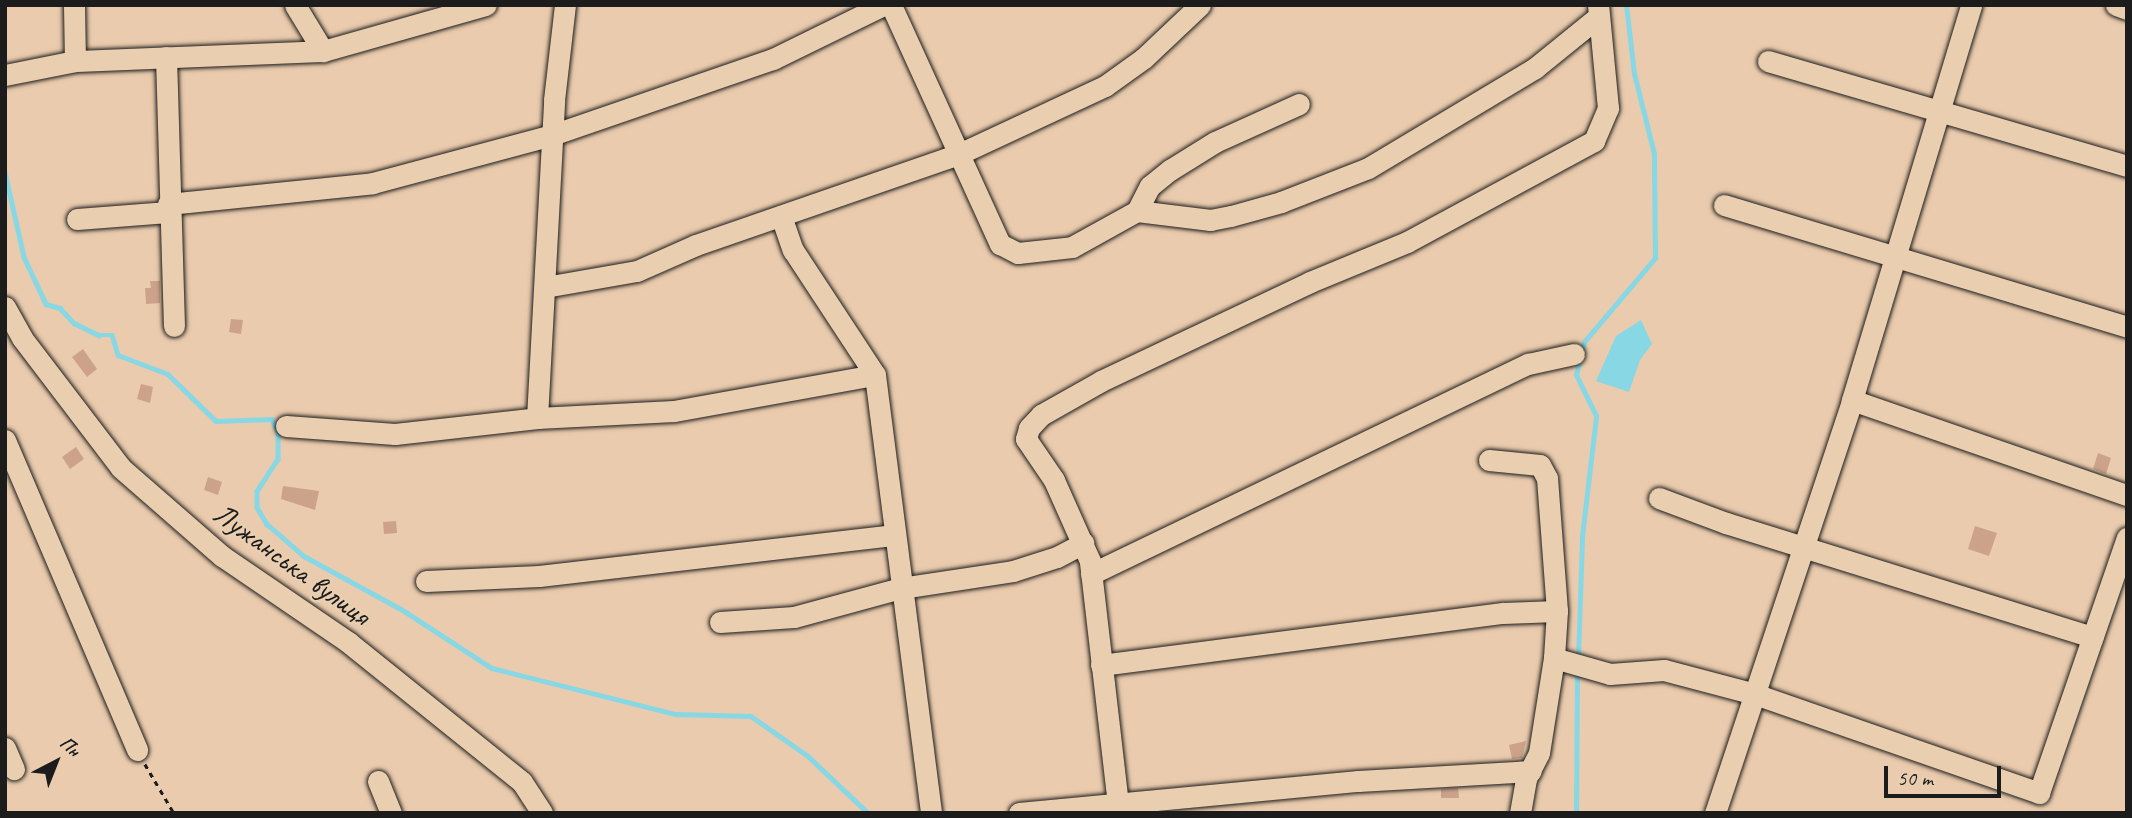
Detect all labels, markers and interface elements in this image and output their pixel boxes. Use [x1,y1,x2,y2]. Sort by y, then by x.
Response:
street label: Лужанська вулиця [207,495,377,633]
north arrow [21,727,91,797]
text: Пн [55,731,85,762]
scale bar [1887,752,2004,796]
text: 50 m [1897,765,1933,791]

